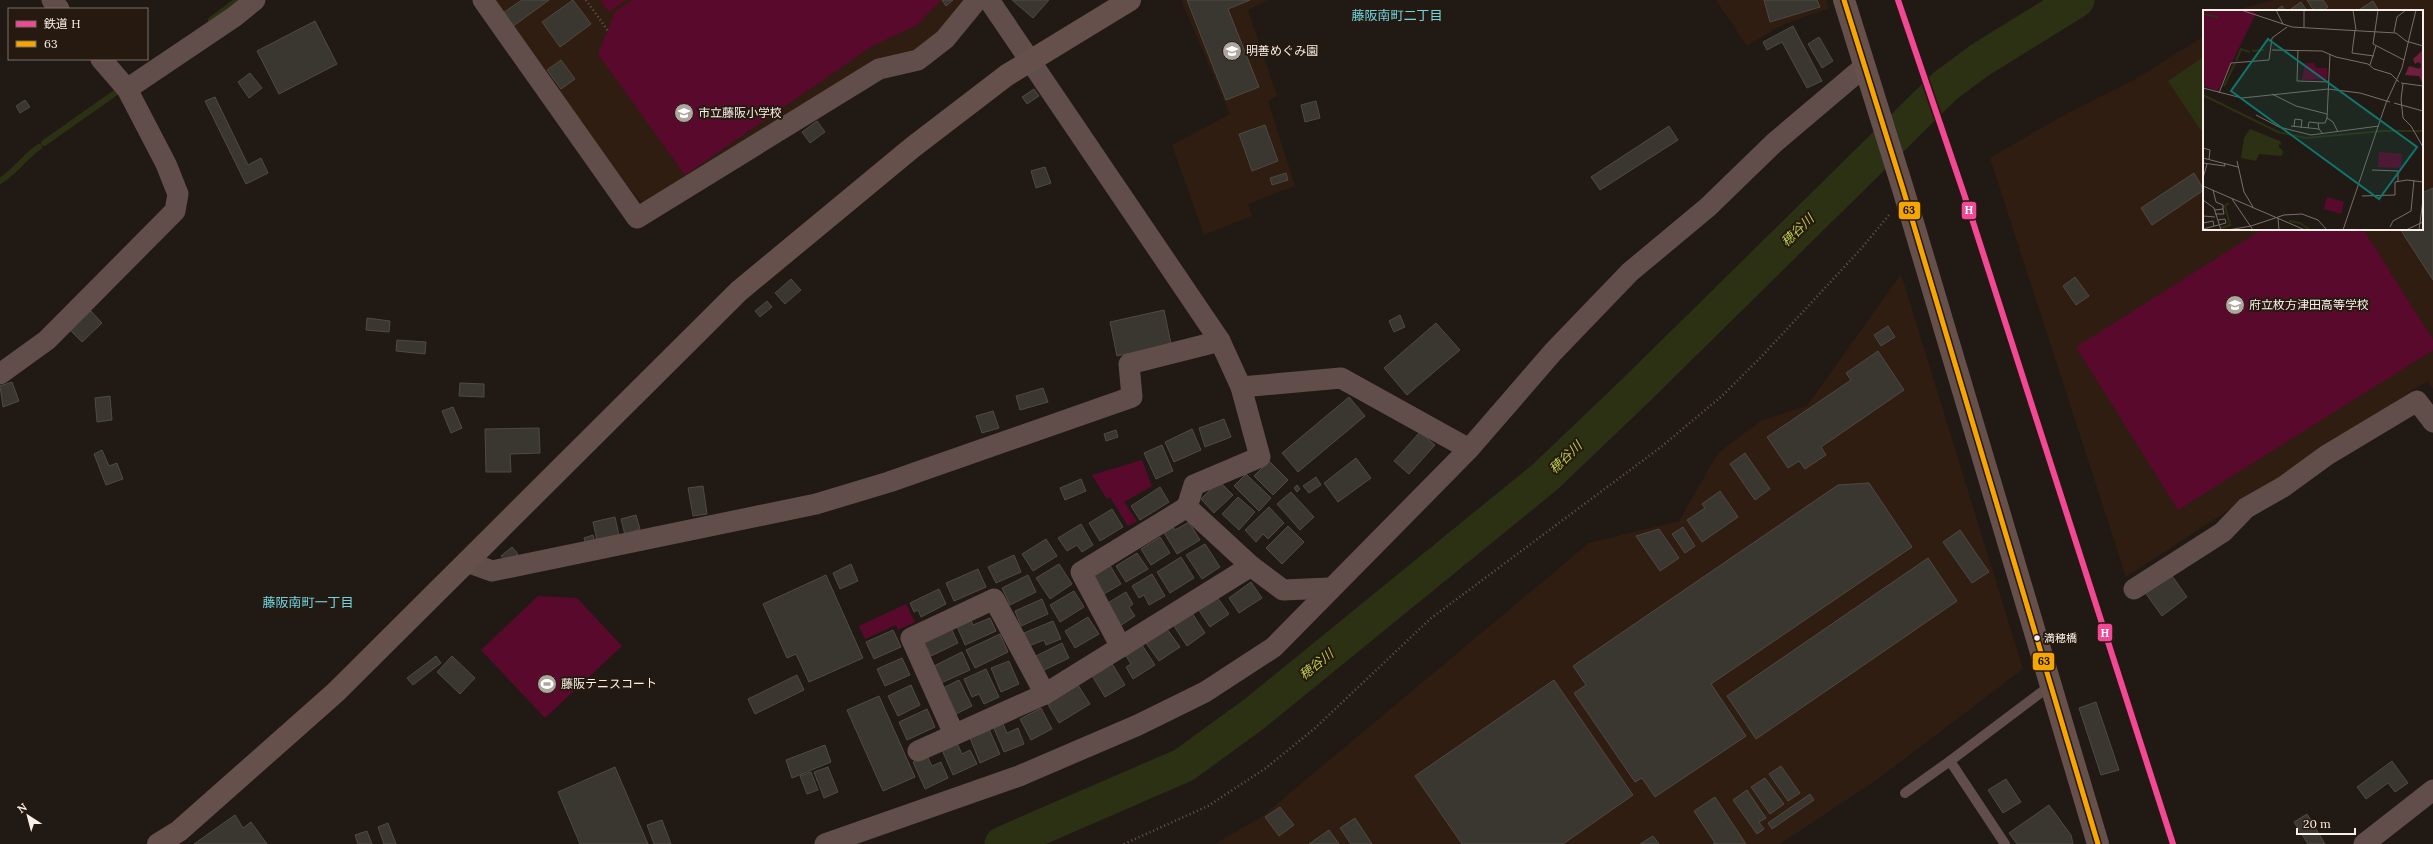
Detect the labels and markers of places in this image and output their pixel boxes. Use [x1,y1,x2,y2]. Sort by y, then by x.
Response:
school or university icon: 明善めぐみ園 [1221,40,1243,62]
place label: 明善めぐみ園 [1246,43,1318,58]
school or university icon: 市立藤阪小学校 [673,102,695,124]
place label: 市立藤阪小学校 [698,105,782,120]
school or university icon: 府立枚方津田高等学校 [2224,294,2246,316]
place label: 府立枚方津田高等学校 [2249,297,2369,312]
place label: 満穂橋 [2044,631,2077,645]
marker: 満穂橋 [2032,633,2042,643]
sports icon: 藤阪テニスコート [536,673,558,695]
place label: 藤阪テニスコート [561,676,657,691]

